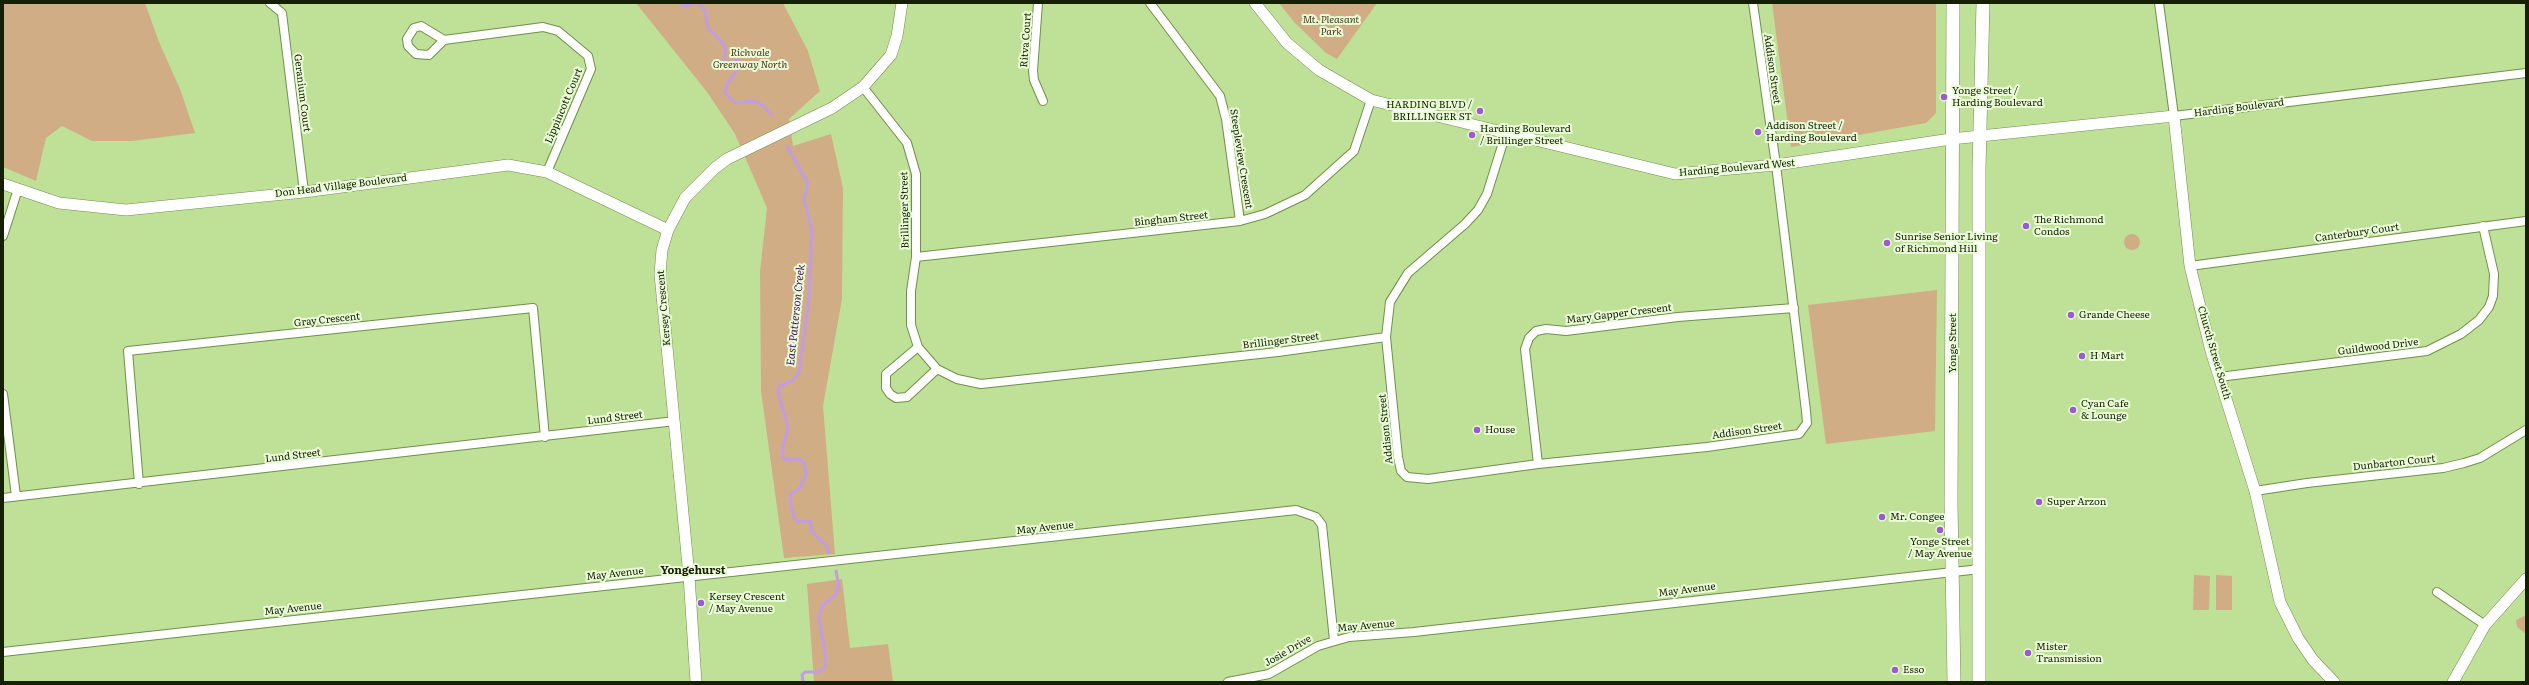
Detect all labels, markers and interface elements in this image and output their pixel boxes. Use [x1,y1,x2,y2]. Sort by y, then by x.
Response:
street label: Ritva Court [1018,12,1034,68]
park label: Mt. Pleasant Park [1303,14,1359,38]
street label: Addison Street [1761,33,1783,105]
park label: Richvale Greenway North [713,47,787,70]
street label: Geranium Court [291,53,313,133]
street label: Lippincott Court [543,67,585,145]
place label: Yonge Street / Harding Boulevard [1952,85,2043,108]
marker: Yonge Street / Harding Boulevard [1939,92,1949,102]
street label: Harding Boulevard [2193,97,2285,119]
place label: HARDING BLVD / BRILLINGER ST [1386,99,1472,122]
marker: HARDING BLVD / BRILLINGER ST [1475,106,1485,116]
street label: Steepleview Crescent [1227,108,1255,210]
place label: Addison Street / Harding Boulevard [1766,120,1857,144]
place label: Harding Boulevard / Brillinger Street [1480,123,1571,146]
marker: Addison Street / Harding Boulevard [1753,127,1763,137]
marker: Harding Boulevard / Brillinger Street [1467,130,1477,140]
street label: Harding Boulevard West [1679,157,1795,179]
street label: Brillinger Street [898,171,912,249]
street label: Don Head Village Boulevard [274,172,408,200]
street label: Bingham Street [1133,209,1209,229]
place label: The Richmond Condos [2034,214,2104,238]
marker: The Richmond Condos [2021,221,2031,231]
street label: Canterbury Court [2314,221,2400,245]
place label: Sunrise Senior Living of Richmond Hill [1895,231,1998,254]
marker: Sunrise Senior Living of Richmond Hill [1882,238,1892,248]
water label: East Patterson Creek [784,264,808,366]
street label: Kersey Crescent [655,270,673,346]
street label: Mary Gapper Crescent [1566,302,1672,326]
street label: Church Street South [2195,305,2233,401]
place label: Grande Cheese [2079,309,2150,321]
marker: Grande Cheese [2066,310,2076,320]
street label: Gray Crescent [293,311,361,329]
street label: Yonge Street [1947,313,1959,373]
street label: Brillinger Street [1242,330,1320,352]
street label: Guildwood Drive [2337,336,2419,358]
place label: H Mart [2090,350,2124,362]
marker: H Mart [2077,351,2087,361]
street label: Addison Street [1376,393,1396,465]
place label: Cyan Cafe & Lounge [2081,398,2129,422]
marker: Cyan Cafe & Lounge [2068,405,2078,415]
street label: Lund Street [587,409,643,427]
street label: Addison Street [1711,420,1783,442]
place label: House [1485,424,1515,436]
marker: House [1472,425,1482,435]
street label: Lund Street [265,447,321,465]
street label: Dunbarton Court [2352,453,2436,473]
place label: Super Arzon [2047,496,2106,508]
marker: Super Arzon [2034,497,2044,507]
place label: Mr. Congee [1890,511,1944,523]
marker: Mr. Congee [1877,512,1887,522]
street label: May Avenue [1016,519,1074,537]
marker: Yonge Street / May Avenue [1935,525,1945,535]
place label: Yonge Street / May Avenue [1908,536,1972,560]
district label: Yongehurst [661,564,725,578]
street label: May Avenue [586,565,644,583]
street label: May Avenue [1658,581,1716,599]
place label: Kersey Crescent / May Avenue [709,591,785,614]
marker: Kersey Crescent / May Avenue [696,598,706,608]
street label: May Avenue [264,600,322,618]
street label: May Avenue [1337,618,1395,634]
street label: Josie Drive [1262,633,1314,669]
place label: Mister Transmission [2036,641,2102,664]
marker: Mister Transmission [2023,648,2033,658]
place label: Esso [1903,664,1924,676]
marker: Esso [1890,665,1900,675]

